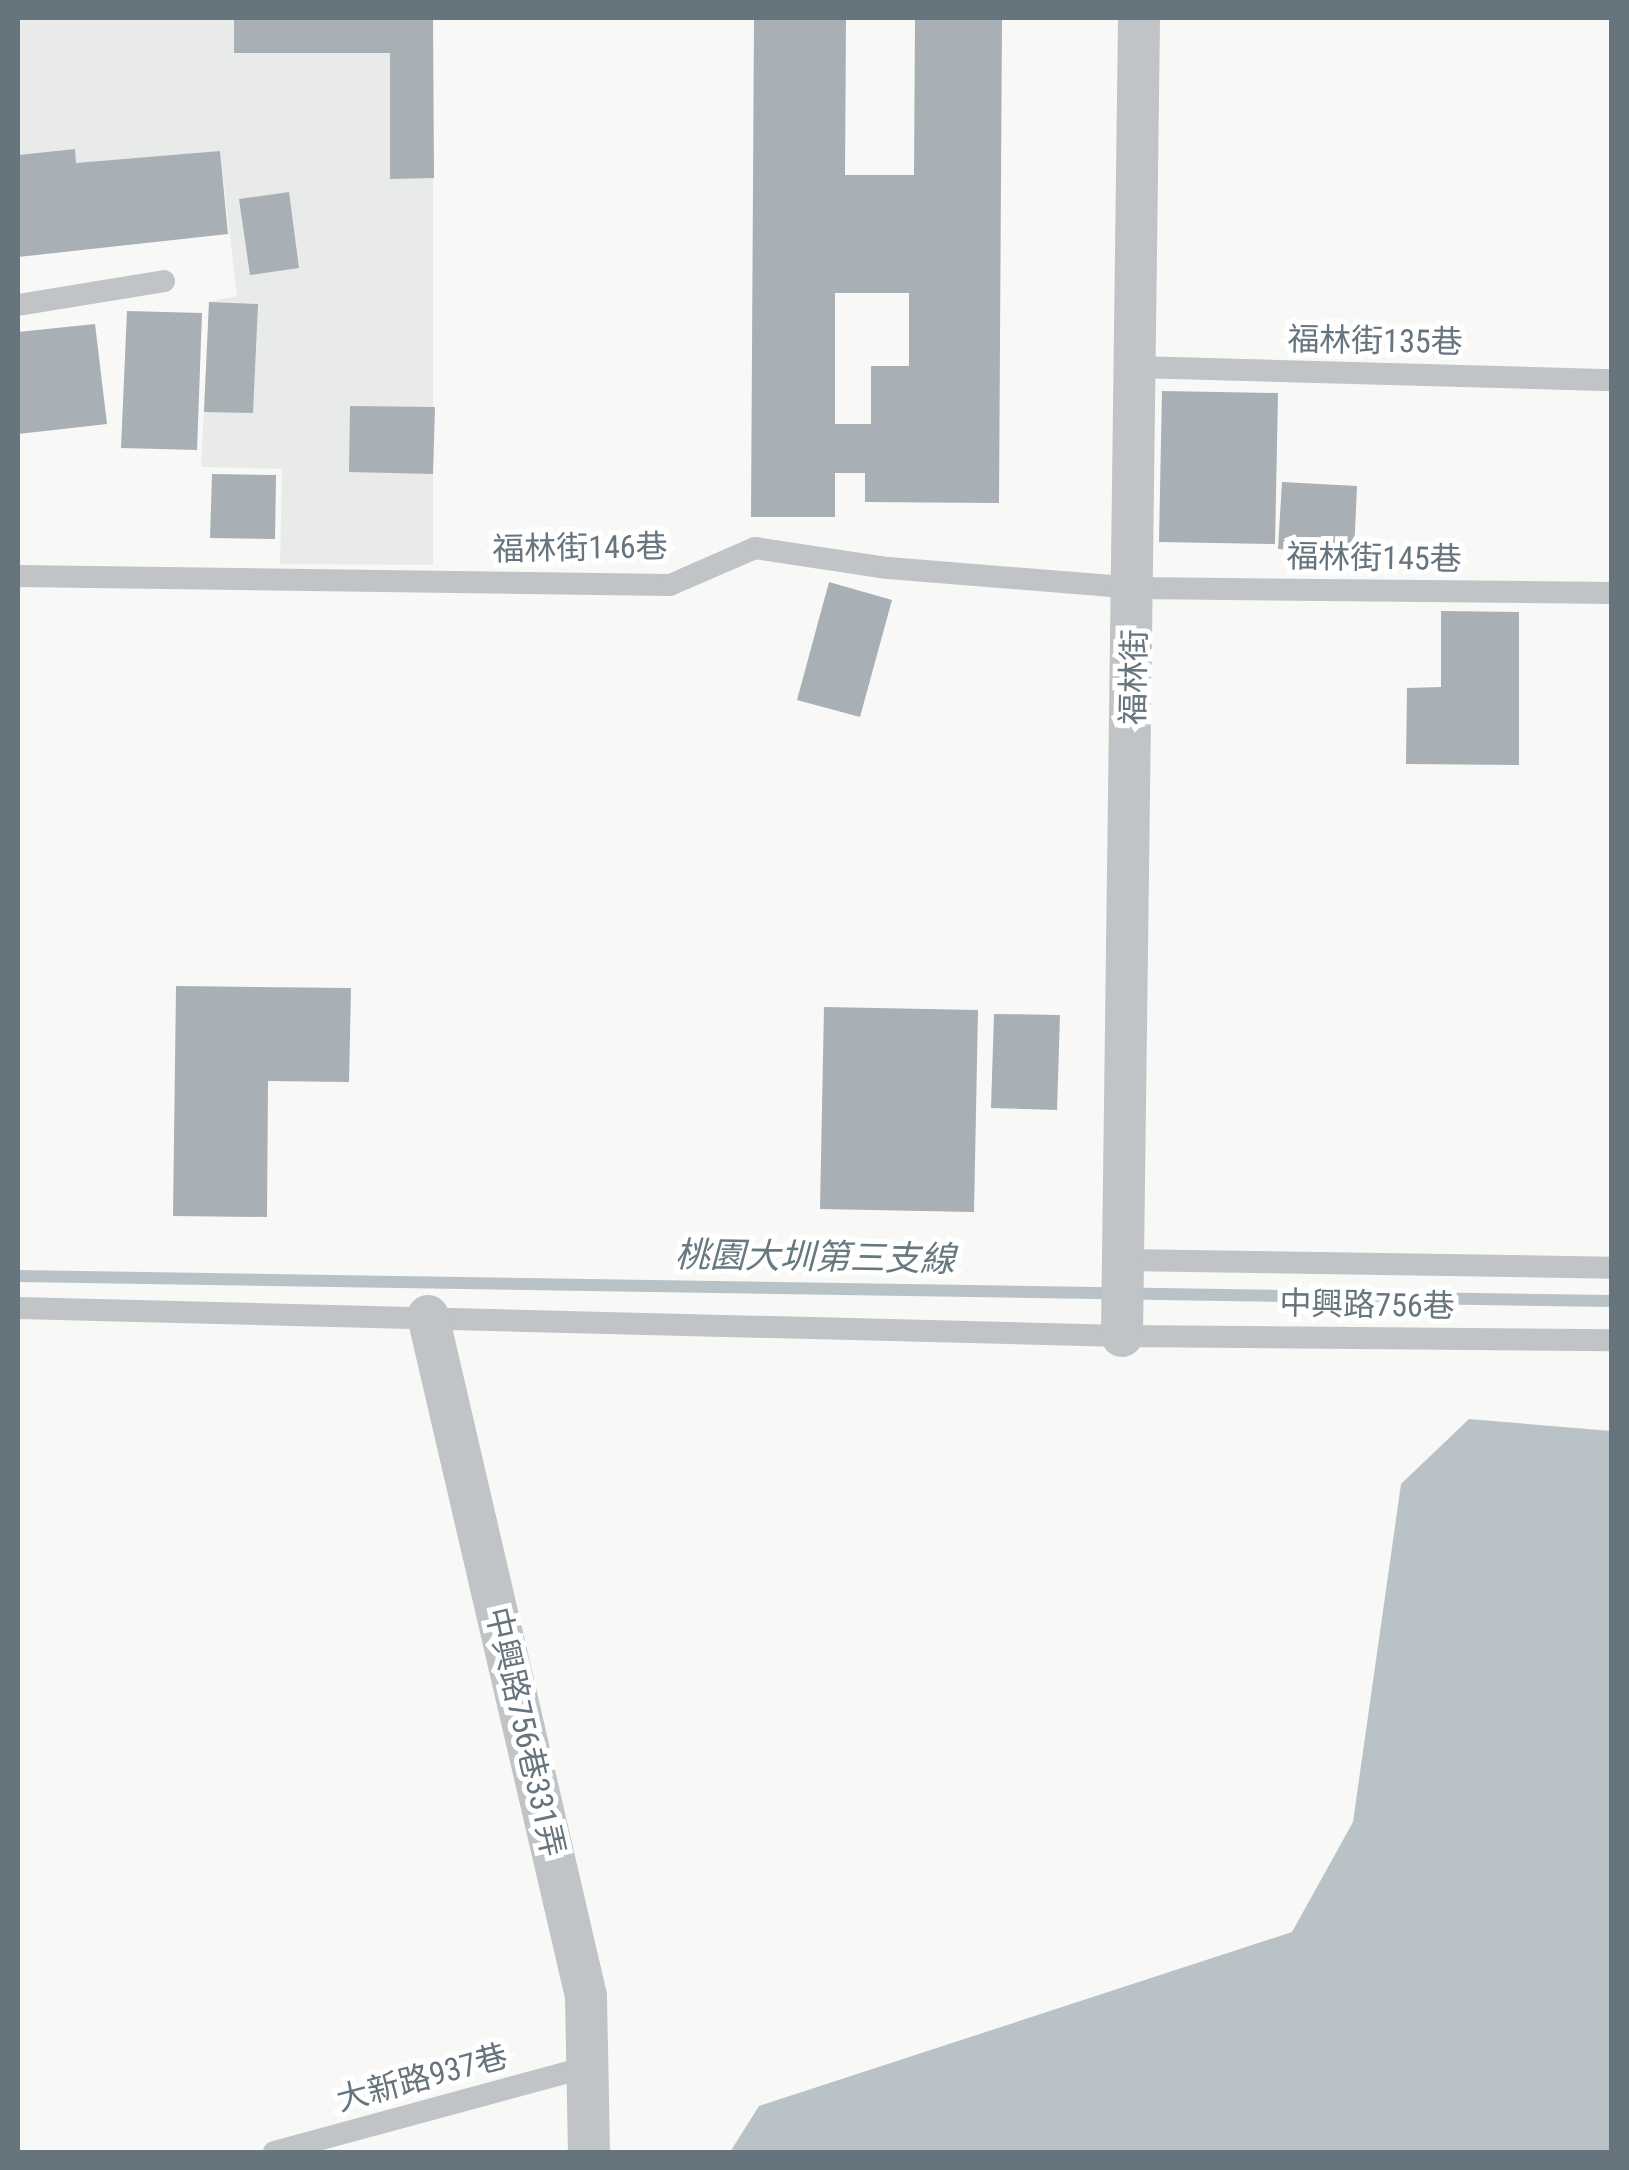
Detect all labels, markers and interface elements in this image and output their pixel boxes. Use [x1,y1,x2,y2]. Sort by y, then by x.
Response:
street label: 福林街135巷 [1287,320,1463,362]
street label: 福林街146巷 [492,527,668,569]
street label: 福林街145巷 [1286,537,1462,579]
street label: 福林街 [1114,629,1154,725]
water label: 桃園大圳第三支線 [675,1235,955,1281]
street label: 中興路756巷 [1279,1284,1455,1326]
street label: 中興路756巷331弄 [478,1604,572,1860]
street label: 大新路937巷 [332,2037,512,2119]

